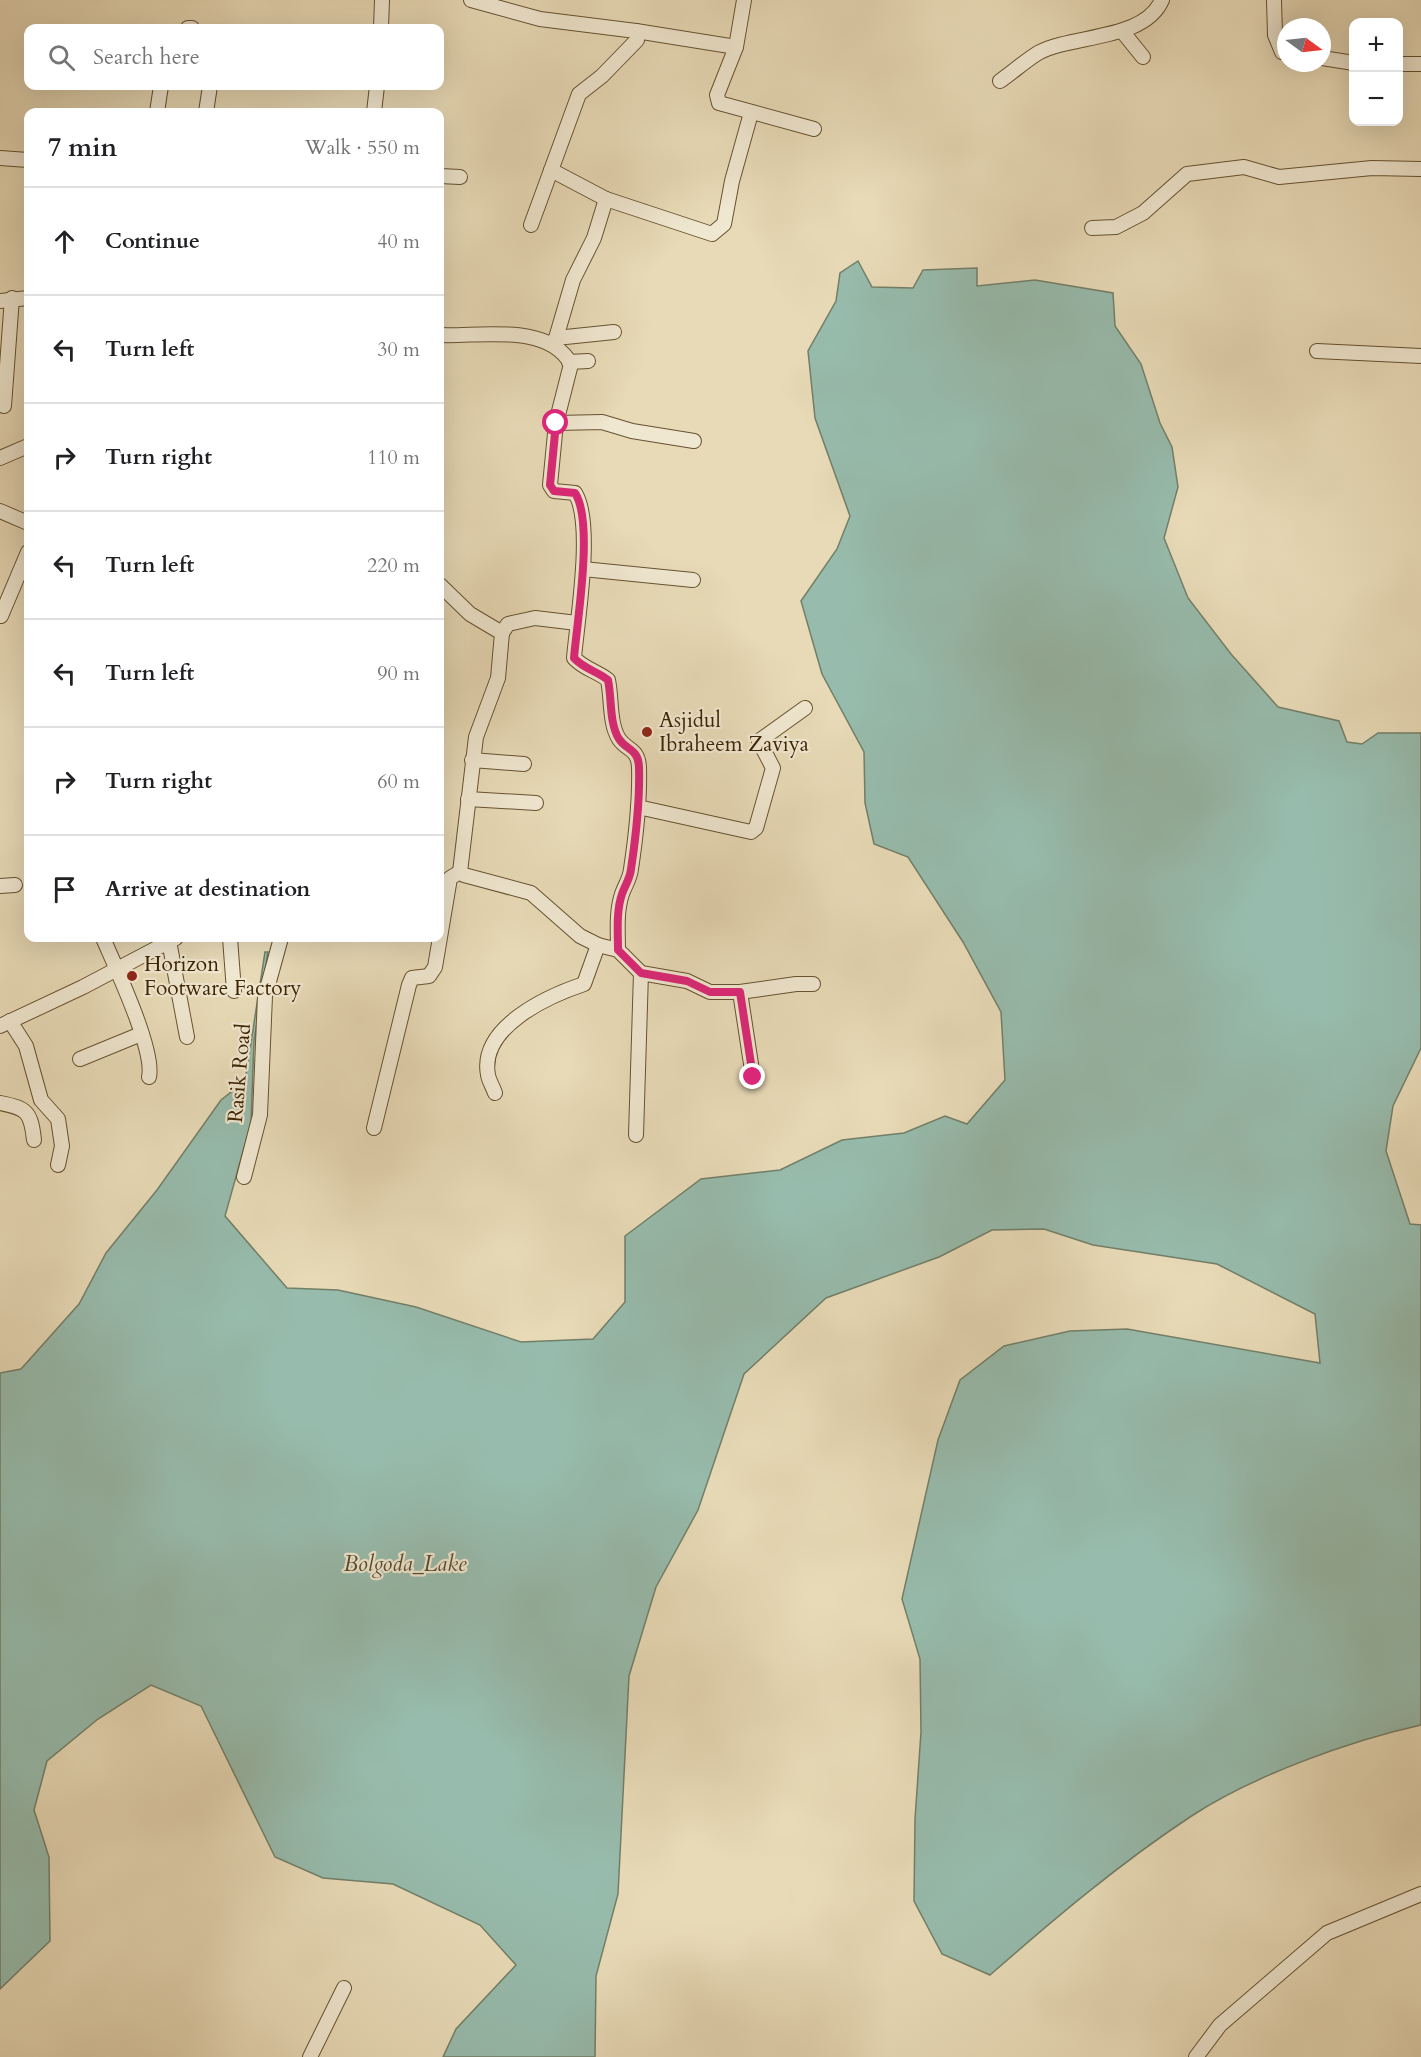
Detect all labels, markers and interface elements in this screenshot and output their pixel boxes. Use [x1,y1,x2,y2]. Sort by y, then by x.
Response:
north arrow [1277,18,1331,72]
map controls [1349,18,1403,126]
button: + [1349,18,1403,72]
search box [24,24,444,90]
icon: search [45,41,78,74]
text: Search here [93,42,200,72]
button: − [1349,72,1403,126]
text: 7 min [48,130,117,165]
text: Walk · 550 m [305,134,420,161]
icon: ahead [48,225,81,258]
text: Continue [105,226,200,256]
text: 40 m [377,228,420,255]
icon: left [48,333,81,366]
text: Turn left [105,334,194,364]
text: 30 m [377,336,420,363]
route start [542,409,568,435]
icon: right [48,441,81,474]
text: Turn right [105,442,212,472]
text: 110 m [367,444,420,471]
icon: left [48,549,81,582]
text: Turn left [105,550,194,580]
text: 220 m [367,552,420,579]
icon: left [48,657,81,690]
text: Turn left [105,658,194,688]
text: 90 m [377,660,420,687]
place label: Asjidul Ibraheem Zaviya [659,706,809,759]
marker: Asjidul Ibraheem Zaviya [640,725,654,739]
icon: right [48,765,81,798]
text: Turn right [105,766,212,796]
text: 60 m [377,768,420,795]
icon: arrive [48,873,81,906]
text: Arrive at destination [105,874,310,904]
place label: Horizon Footware Factory [144,950,301,1003]
marker: Horizon Footware Factory [125,969,139,983]
street label: Rasik Road [221,1022,258,1124]
route end [739,1063,765,1089]
water label: Bolgoda_Lake [343,1549,467,1579]

